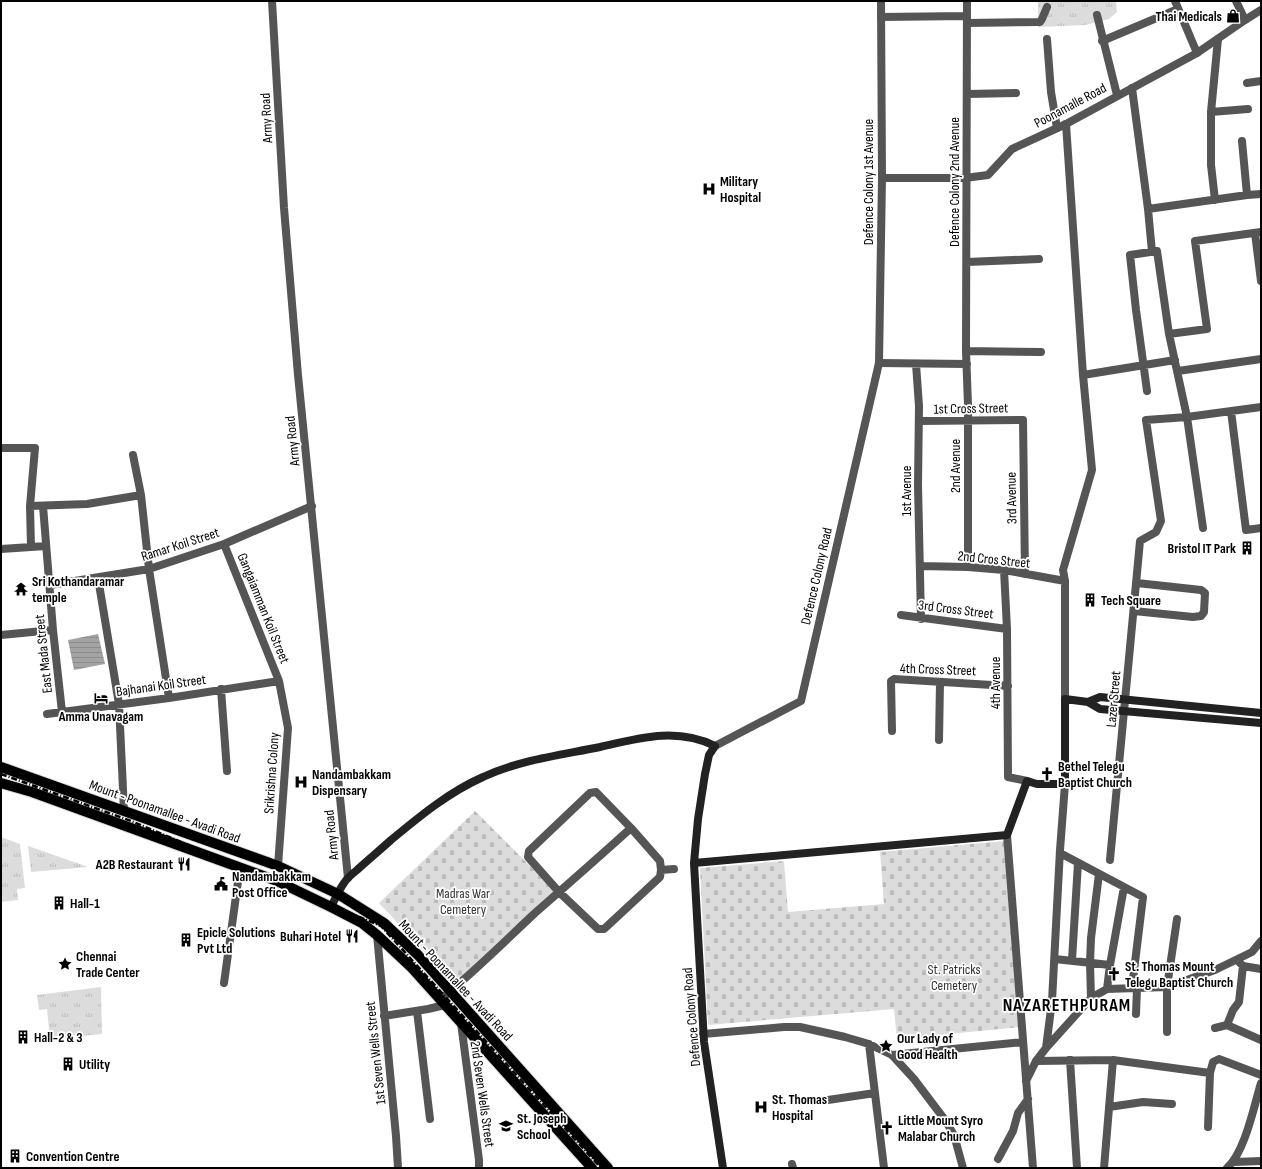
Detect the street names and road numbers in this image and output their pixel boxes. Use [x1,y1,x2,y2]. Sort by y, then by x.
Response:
street label: Poonamalle Road [1031,79,1110,132]
street label: Army Road [257,92,276,144]
street label: Defence Colony 2nd Avenue [946,117,963,247]
street label: Defence Colony 1st Avenue [860,119,877,245]
street label: 1st Cross Street [934,399,1008,418]
street label: Army Road [281,415,304,468]
street label: 2nd Avenue [947,439,964,493]
street label: 1st Avenue [898,466,915,516]
street label: 3rd Avenue [1003,472,1020,524]
street label: Ramar Koil Street [139,524,221,565]
street label: Defence Colony Road [797,526,836,626]
street label: 2nd Cros Street [957,547,1031,572]
street label: Gangaiamman Koil Street [234,551,293,666]
street label: 3rd Cross Street [917,596,995,623]
street label: East Mada Street [31,614,56,694]
street label: 4th Avenue [987,657,1004,709]
street label: 4th Cross Street [900,660,976,679]
street label: Lazer Street [1103,670,1124,728]
street label: Bajhanai Koil Street [115,671,207,700]
street label: Srikrishna Colony [260,731,283,814]
street label: Mount - Poonamallee - Avadi Road [87,776,243,847]
street label: Army Road [320,809,343,862]
street label: Mount - Poonamallee - Avadi Road [395,916,516,1045]
street label: Defence Colony Road [679,967,704,1067]
street label: 1st Seven Wells Street [362,1001,389,1105]
street label: 2nd Seven Wells Street [467,1040,498,1148]

